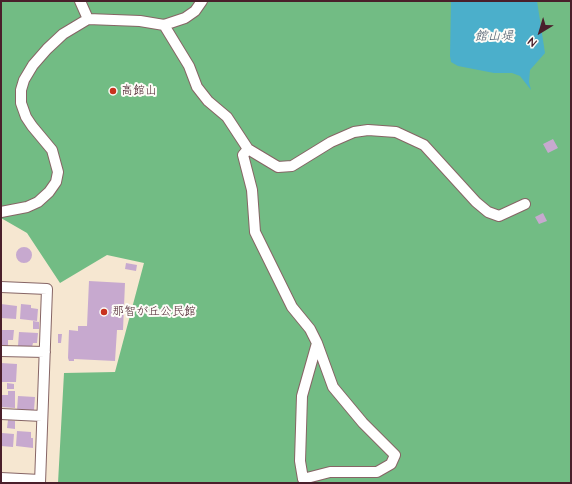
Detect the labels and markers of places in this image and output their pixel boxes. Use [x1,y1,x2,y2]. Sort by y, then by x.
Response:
place label: 高館山 [121,84,157,98]
marker: 高館山 [108,86,118,96]
place label: 那智が丘公民館 [112,305,196,319]
marker: 那智が丘公民館 [99,307,109,317]

